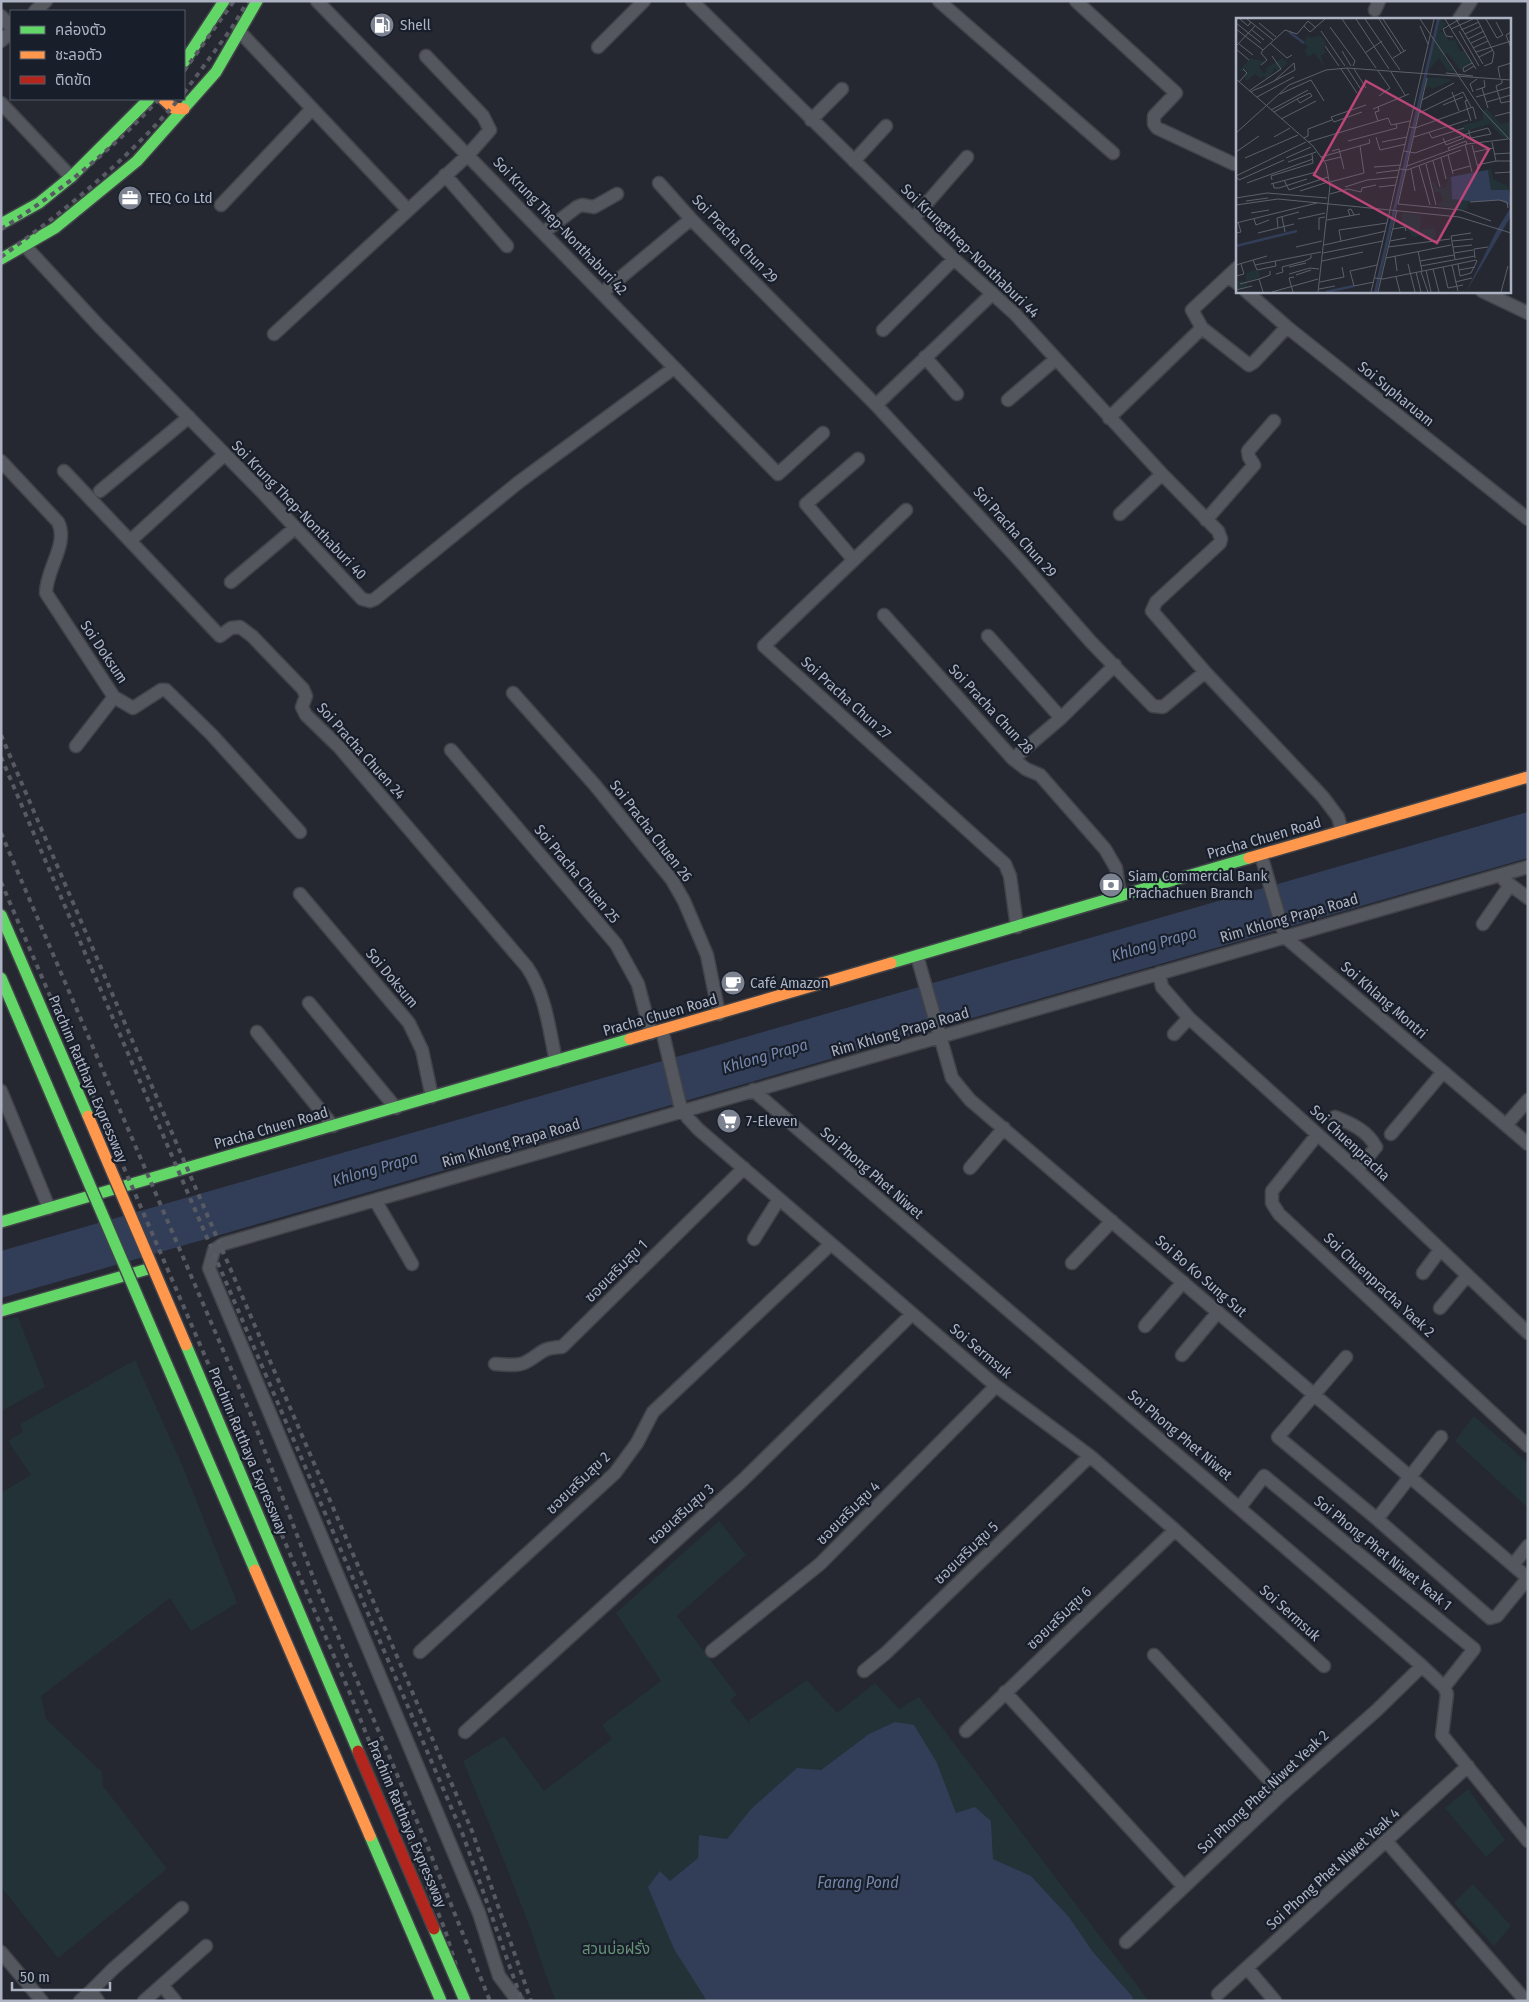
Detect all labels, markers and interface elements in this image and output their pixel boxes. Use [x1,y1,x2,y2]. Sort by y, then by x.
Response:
legend [10,10,185,100]
fuel station icon: Shell [369,12,395,38]
place label: Shell [400,16,431,34]
inset map [1236,18,1512,292]
text: คล่องตัว [55,21,106,39]
text: ชะลอตัว [55,46,102,64]
text: ติดขัด [55,71,91,89]
street label: Soi Krung Thep-Nonthaburi 42 [489,153,631,299]
street label: Soi Krungthrep-Nonthaburi 44 [897,180,1043,322]
office icon: TEQ Co Ltd [117,185,143,211]
place label: TEQ Co Ltd [148,189,213,207]
street label: Soi Pracha Chun 29 [688,191,782,287]
street label: Soi Supharuam [1354,358,1438,430]
street label: Soi Krung Thep-Nonthaburi 40 [228,437,370,583]
street label: Soi Pracha Chun 29 [970,483,1060,581]
street label: Soi Doksum [76,617,132,687]
street label: Soi Pracha Chun 27 [797,653,895,743]
street label: Soi Pracha Chun 28 [945,660,1037,758]
street label: Soi Pracha Chuen 24 [313,699,409,803]
street label: Soi Pracha Chuen 26 [606,777,696,885]
street label: Pracha Chuen Road [1205,813,1323,863]
street label: Soi Pracha Chuen 25 [531,821,624,927]
place label: Siam Commercial Bank Prachachuen Branch [1128,867,1267,902]
bank icon: Siam Commercial Bank Prachachuen Branch [1098,872,1124,898]
street label: Rim Khlong Prapa Road [1218,890,1360,946]
water label: Khlong Prapa [1109,923,1199,965]
street label: Soi Doksum [362,945,422,1011]
street label: Soi Khlang Montri [1337,958,1431,1042]
cafe icon: Café Amazon [720,970,746,996]
place label: Café Amazon [750,974,829,992]
street label: Pracha Chuen Road [601,990,719,1040]
street label: Prachim Ratthaya Expressway [45,993,132,1166]
street label: Rim Khlong Prapa Road [829,1004,971,1060]
water label: Khlong Prapa [720,1035,810,1077]
street label: Soi Chuenpracha [1306,1101,1394,1185]
street label: Pracha Chuen Road [212,1103,330,1153]
supermarket icon: 7-Eleven [716,1108,742,1134]
place label: 7-Eleven [746,1112,798,1130]
street label: Rim Khlong Prapa Road [440,1115,582,1171]
street label: Soi Phong Phet Niwet [817,1123,927,1223]
water label: Khlong Prapa [330,1148,420,1190]
street label: Soi Chuenpracha Yaek 2 [1320,1229,1438,1341]
street label: Soi Bo Ko Sung Sut [1152,1231,1251,1321]
street label: ซอยเสริมสุข 1 [581,1236,651,1306]
street label: Soi Sermsuk [946,1320,1016,1382]
street label: Prachim Ratthaya Expressway [205,1365,292,1538]
street label: Soi Phong Phet Niwet [1124,1386,1236,1484]
street label: ซอยเสริมสุข 2 [542,1448,614,1518]
street label: ซอยเสริมสุข 4 [812,1477,884,1549]
street label: ซอยเสริมสุข 3 [644,1480,718,1548]
street label: Soi Phong Phet Niwet Yeak 1 [1311,1492,1455,1614]
street label: ซอยเสริมสุข 5 [930,1518,1002,1588]
street label: Soi Sermsuk [1256,1581,1324,1645]
street label: ซอยเสริมสุข 6 [1023,1583,1095,1653]
street label: Soi Phong Phet Niwet Yeak 2 [1194,1726,1333,1857]
street label: Prachim Ratthaya Expressway [364,1738,451,1911]
street label: Soi Phong Phet Niwet Yeak 4 [1263,1804,1403,1934]
water label: Farang Pond [817,1873,899,1892]
park label: สวนบ่อฝรั่ง [582,1939,650,1958]
scale bar [12,1960,110,1992]
text: 50 m [20,1968,50,1986]

